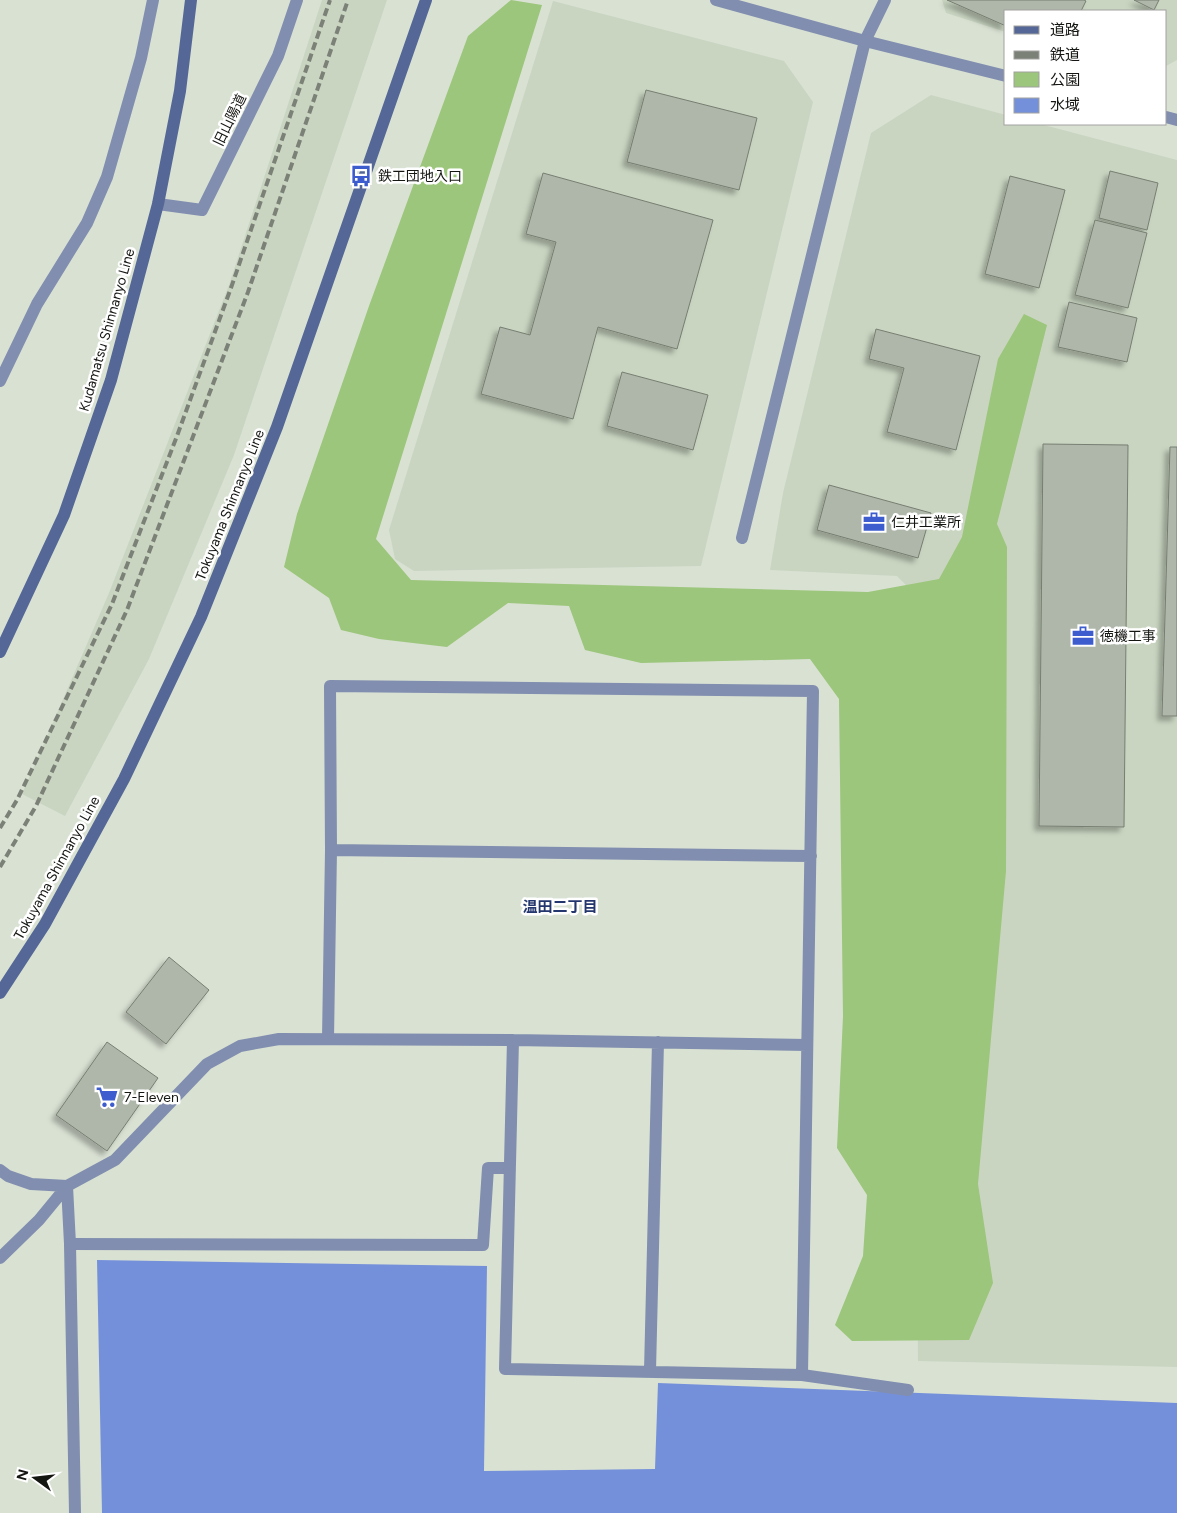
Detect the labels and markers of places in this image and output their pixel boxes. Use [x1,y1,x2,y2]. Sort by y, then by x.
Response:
bus stop icon: 鉄工団地入口 [348,163,374,189]
place label: 鉄工団地入口 [378,168,462,185]
office icon: 仁井工業所 [861,509,887,535]
place label: 仁井工業所 [891,514,961,531]
office icon: 徳機工事 [1070,623,1096,649]
place label: 徳機工事 [1100,628,1156,645]
supermarket icon: 7-Eleven [94,1084,120,1110]
place label: 7-Eleven [124,1089,179,1106]

